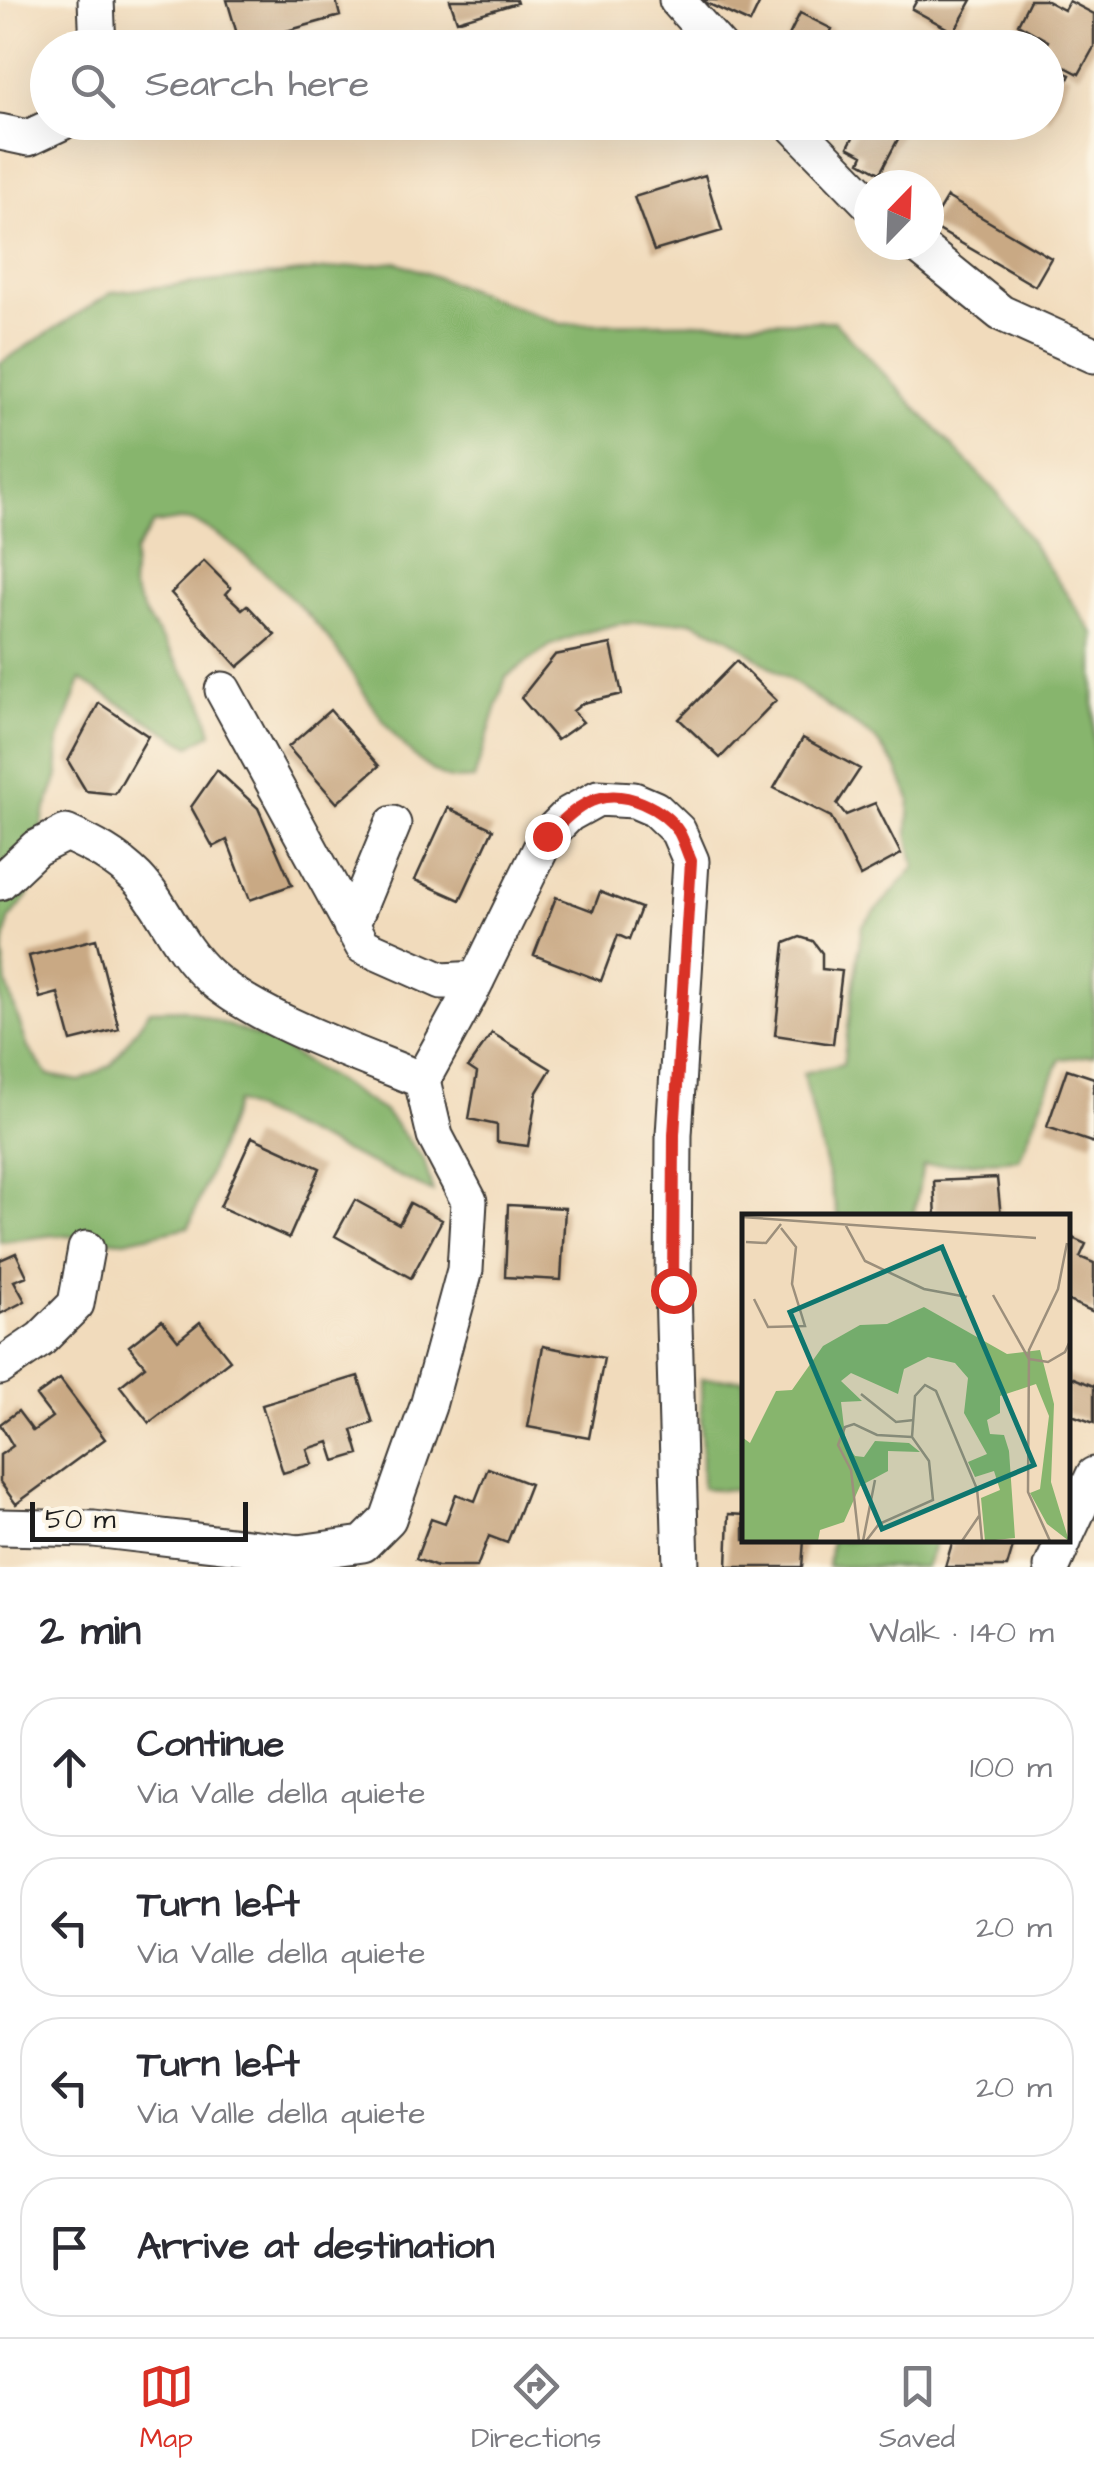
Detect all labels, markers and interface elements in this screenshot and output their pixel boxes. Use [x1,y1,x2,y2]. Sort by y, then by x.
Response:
search box [30,30,1064,140]
icon: search [65,58,120,113]
text: Search here [145,59,369,111]
north arrow [854,170,944,260]
route end [525,814,571,860]
inset map [742,1214,1069,1542]
route start [651,1268,697,1314]
scale bar [30,1497,248,1542]
text: 50 m [45,1500,116,1539]
text: 2 min [40,1603,141,1661]
text: Walk · 140 m [869,1610,1054,1655]
text: Continue [137,1719,284,1771]
icon: ahead [42,1740,97,1795]
text: 100 m [970,1745,1052,1790]
text: Via Valle della quiete [137,1771,426,1816]
text: Turn left [137,1879,300,1931]
icon: left [42,1900,97,1955]
text: 20 m [976,1905,1052,1950]
text: Via Valle della quiete [137,1931,426,1976]
text: Turn left [137,2039,300,2091]
icon: left [42,2060,97,2115]
text: 20 m [976,2065,1052,2110]
text: Via Valle della quiete [137,2091,426,2136]
icon: arrive [42,2220,97,2275]
text: Arrive at destination [137,2221,494,2273]
tab: Map [139,2359,194,2458]
tab: Directions [471,2359,601,2458]
tab: Saved [879,2359,955,2458]

